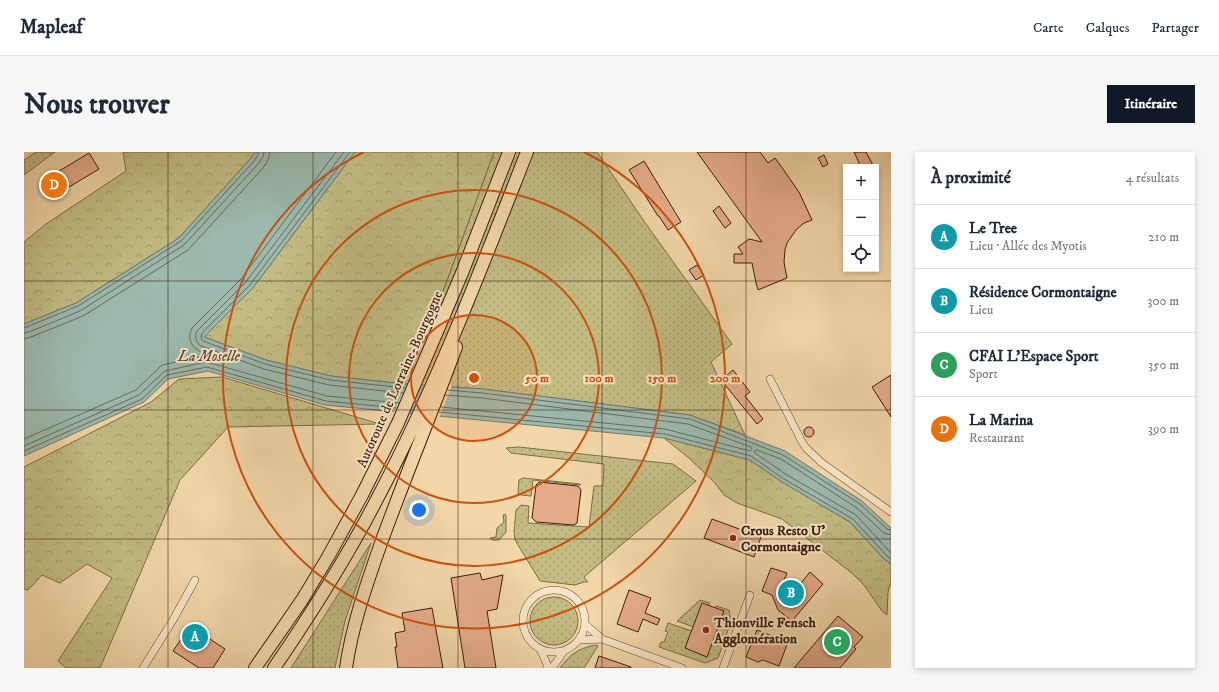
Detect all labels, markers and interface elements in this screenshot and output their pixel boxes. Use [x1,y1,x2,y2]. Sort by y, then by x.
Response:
text: Mapleaf [20,16,83,39]
text: Carte [1033,19,1064,37]
text: Calques [1086,19,1129,37]
text: Partager [1151,19,1199,37]
button: Itinéraire [1107,85,1195,123]
text: Nous trouver [24,87,170,122]
map controls [843,164,879,272]
button: + [843,164,879,200]
text: À proximité [931,167,1011,189]
pin: D [41,170,67,200]
text: 4 résultats [1126,170,1179,186]
button: − [843,200,879,236]
text: Le Tree [969,219,1017,238]
text: A [940,229,948,245]
text: 210 m [1148,229,1179,245]
button: locate [843,236,879,272]
text: Lieu · Allée des Myotis [969,238,1087,254]
text: Résidence Cormontaigne [969,283,1117,302]
street label: Autoroute de Lorraine-Bourgogne [353,288,447,471]
text: B [940,293,948,309]
text: 300 m [1148,293,1179,309]
text: Lieu [969,302,993,318]
water label: La Moselle [177,347,241,366]
text: CFAI L'Espace Sport [969,347,1099,366]
text: C [940,357,948,373]
text: 350 m [1148,357,1179,373]
text: Sport [969,366,998,382]
centre of rings [467,371,481,385]
text: 50 m [524,371,549,386]
text: 100 m [585,371,613,386]
text: 150 m [648,371,676,386]
text: 200 m [710,371,740,386]
text: La Marina [969,411,1033,430]
text: D [939,421,949,437]
text: 390 m [1148,421,1179,437]
text: Restaurant [969,430,1025,446]
your location [409,500,429,520]
place label: Crous Resto U' Cormontaigne [741,522,826,556]
marker: Crous Resto U' Cormontaigne [728,533,738,543]
pin: B [778,578,804,608]
place label: Thionville Fensch Agglomération [713,614,817,648]
pin: A [182,622,208,652]
marker: Thionville Fensch Agglomération [701,625,711,635]
pin: C [824,627,850,657]

